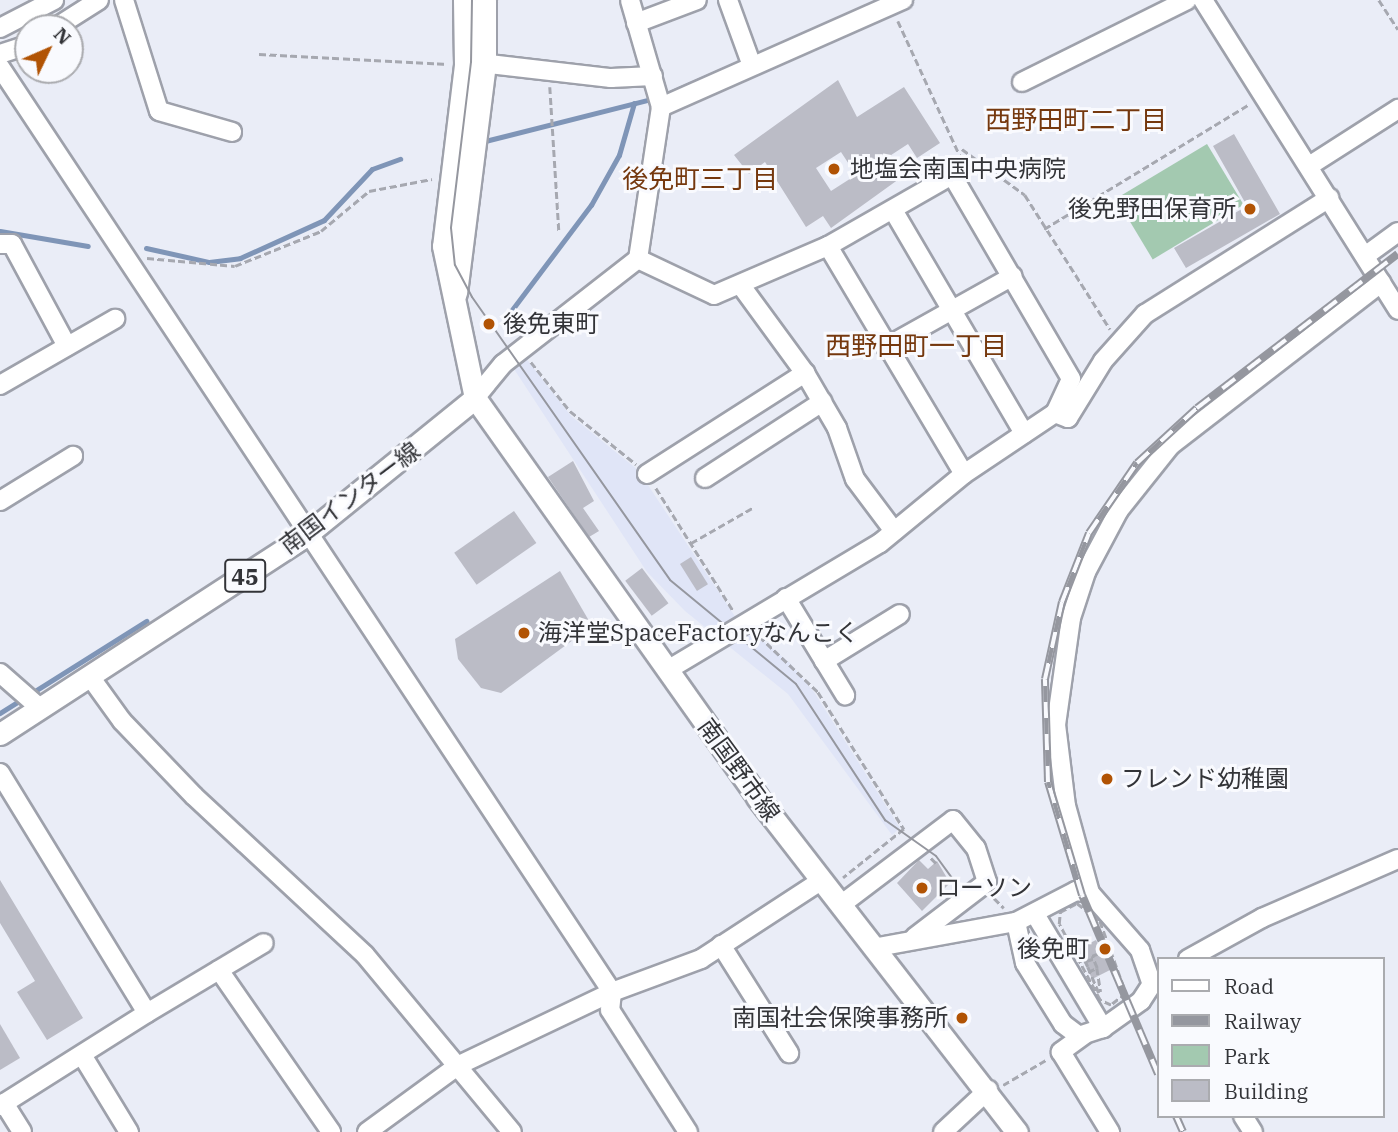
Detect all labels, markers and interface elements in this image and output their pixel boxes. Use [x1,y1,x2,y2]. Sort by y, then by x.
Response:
north arrow [14,14,84,84]
text: N [49,22,77,50]
district label: 西野田町二丁目 [985,104,1167,136]
place label: 地塩会南国中央病院 [850,155,1066,183]
marker: 地塩会南国中央病院 [824,159,844,179]
district label: 後免町三丁目 [622,163,778,195]
place label: 後免野田保育所 [1068,195,1236,223]
marker: 後免野田保育所 [1242,201,1258,217]
place label: 後免東町 [503,310,599,338]
marker: 後免東町 [481,316,497,332]
district label: 西野田町一丁目 [825,330,1007,362]
street label: 南国インター線 [274,436,426,560]
road number: 45 [224,556,266,596]
place label: 海洋堂SpaceFactoryなんこく [538,619,859,647]
marker: 海洋堂SpaceFactoryなんこく [516,625,532,641]
street label: 南国野市線 [692,713,786,827]
place label: フレンド幼稚園 [1121,765,1289,793]
marker: フレンド幼稚園 [1099,771,1115,787]
place label: ローソン [936,874,1032,902]
marker: ローソン [914,880,930,896]
place label: 後免町 [1017,935,1089,963]
marker: 後免町 [1095,939,1115,959]
legend [1156,957,1384,1118]
text: Road [1224,972,1274,1000]
place label: 南国社会保険事務所 [732,1004,948,1032]
text: Railway [1224,1007,1301,1035]
marker: 南国社会保険事務所 [954,1010,970,1026]
text: Park [1224,1042,1270,1070]
text: Building [1224,1077,1308,1105]

